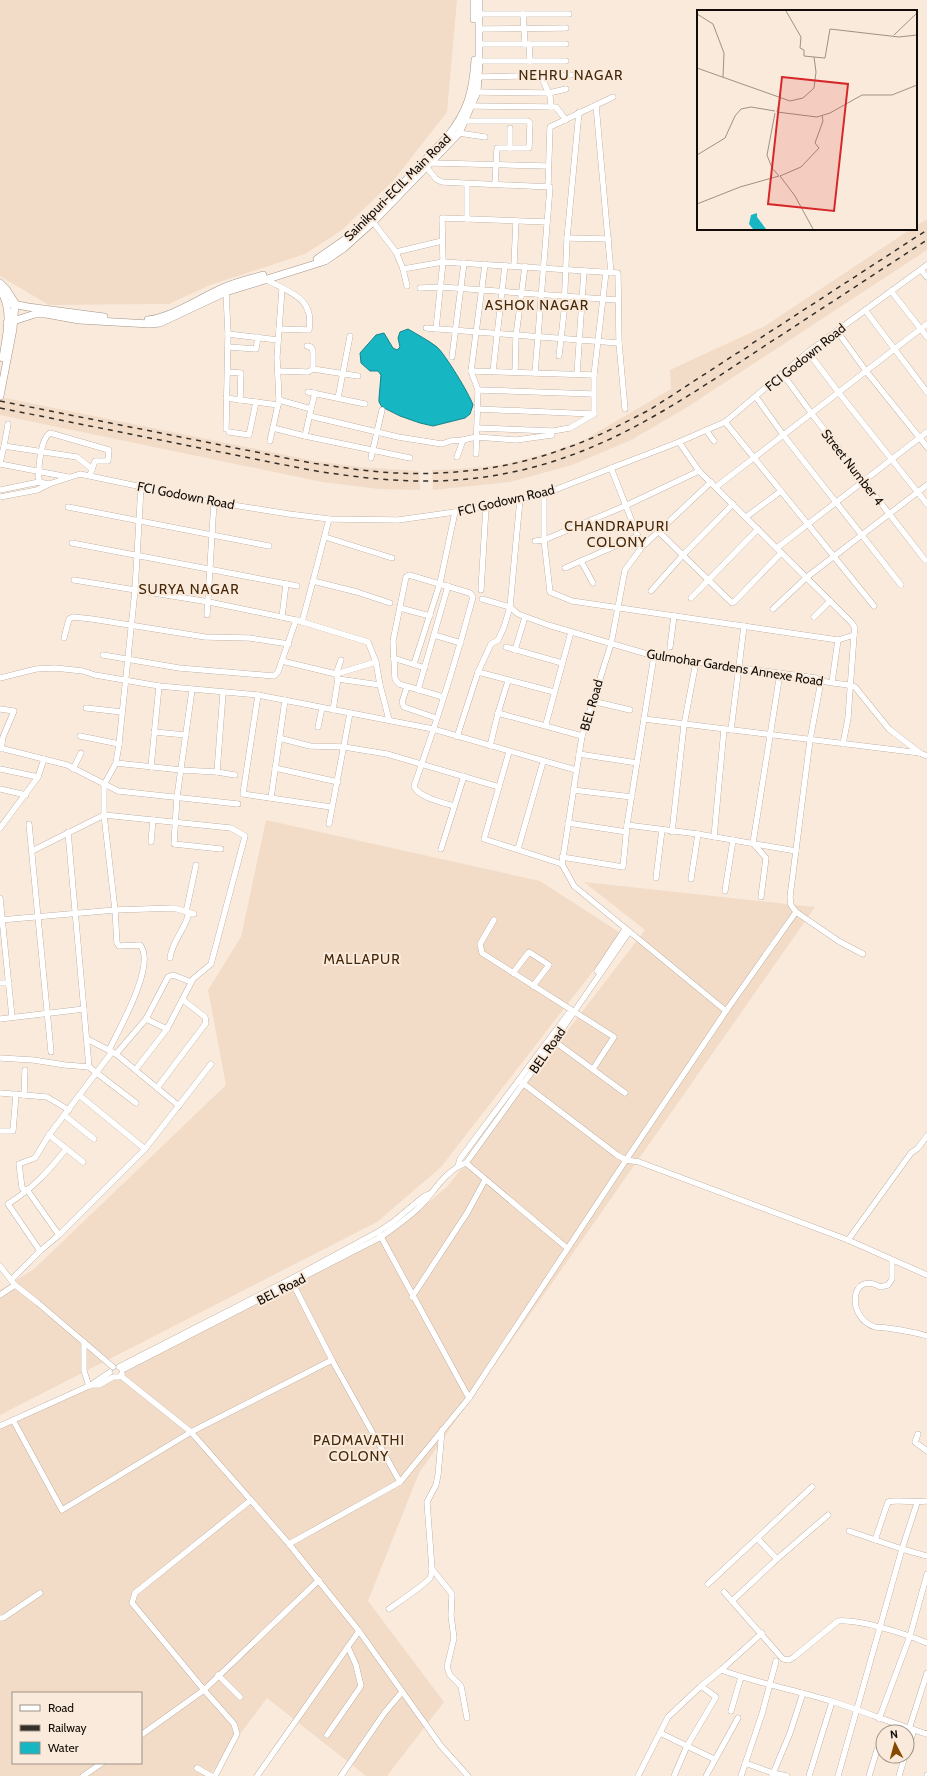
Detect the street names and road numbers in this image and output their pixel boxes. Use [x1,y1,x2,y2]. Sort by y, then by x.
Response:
street label: Sainikpuri-ECIL Main Road [340,130,454,244]
street label: FCI Godown Road [762,320,848,394]
street label: Street Number 4 [818,426,888,509]
street label: FCI Godown Road [136,478,236,512]
street label: FCI Godown Road [456,481,556,519]
street label: Gulmohar Gardens Annexe Road [646,645,824,689]
street label: BEL Road [576,678,606,732]
street label: BEL Road [525,1024,569,1076]
street label: BEL Road [254,1270,308,1308]

